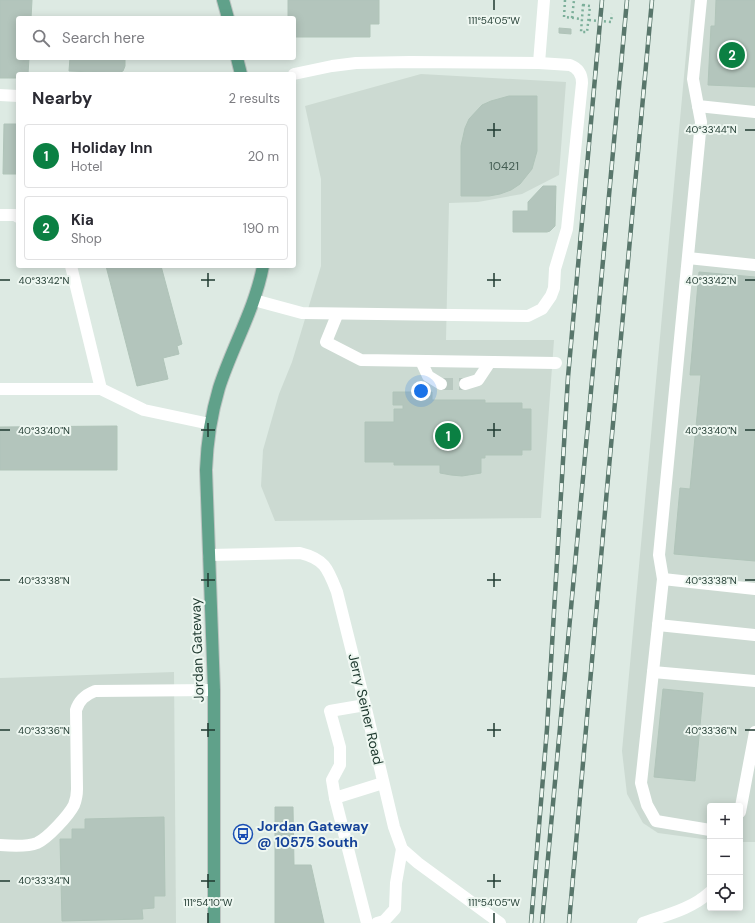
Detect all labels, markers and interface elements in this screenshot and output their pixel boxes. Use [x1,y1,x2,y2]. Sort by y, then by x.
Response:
text: 111°54'05"W [468,14,520,27]
search box [16,16,296,60]
icon: search [30,27,52,49]
text: Search here [62,28,145,48]
pin: 2 [719,40,745,70]
text: Nearby [32,87,92,109]
text: 2 results [229,90,280,107]
text: 40°33'44"N [685,123,737,136]
text: Holiday Inn [71,138,153,158]
text: 1 [44,148,48,165]
text: 20 m [248,148,279,165]
text: Hotel [71,158,103,175]
house number: 10421 [489,158,519,174]
text: Kia [71,210,94,230]
text: 2 [42,220,50,237]
text: 190 m [243,220,279,237]
text: Shop [71,230,102,247]
text: 40°33'42"N [19,274,70,287]
text: 40°33'42"N [686,274,737,287]
your location [411,381,431,401]
pin: 1 [435,421,461,451]
text: 40°33'40"N [18,424,70,437]
text: 40°33'40"N [685,424,737,437]
text: 40°33'38"N [18,574,70,587]
text: 40°33'38"N [685,574,737,587]
street label: Jordan Gateway [186,597,208,703]
street label: Jerry Seiner Road [344,652,388,766]
text: 40°33'36"N [18,724,70,737]
text: 40°33'36"N [685,724,737,737]
map controls [707,803,743,911]
button: + [707,803,743,839]
place label: Jordan Gateway @ 10575 South [257,817,369,851]
bus stop icon: Jordan Gateway @ 10575 South [232,823,254,845]
button: − [707,839,743,875]
text: 40°33'34"N [18,874,70,887]
button: locate [707,875,743,911]
text: 111°54'10"W [183,896,233,909]
text: 111°54'05"W [468,896,520,909]

